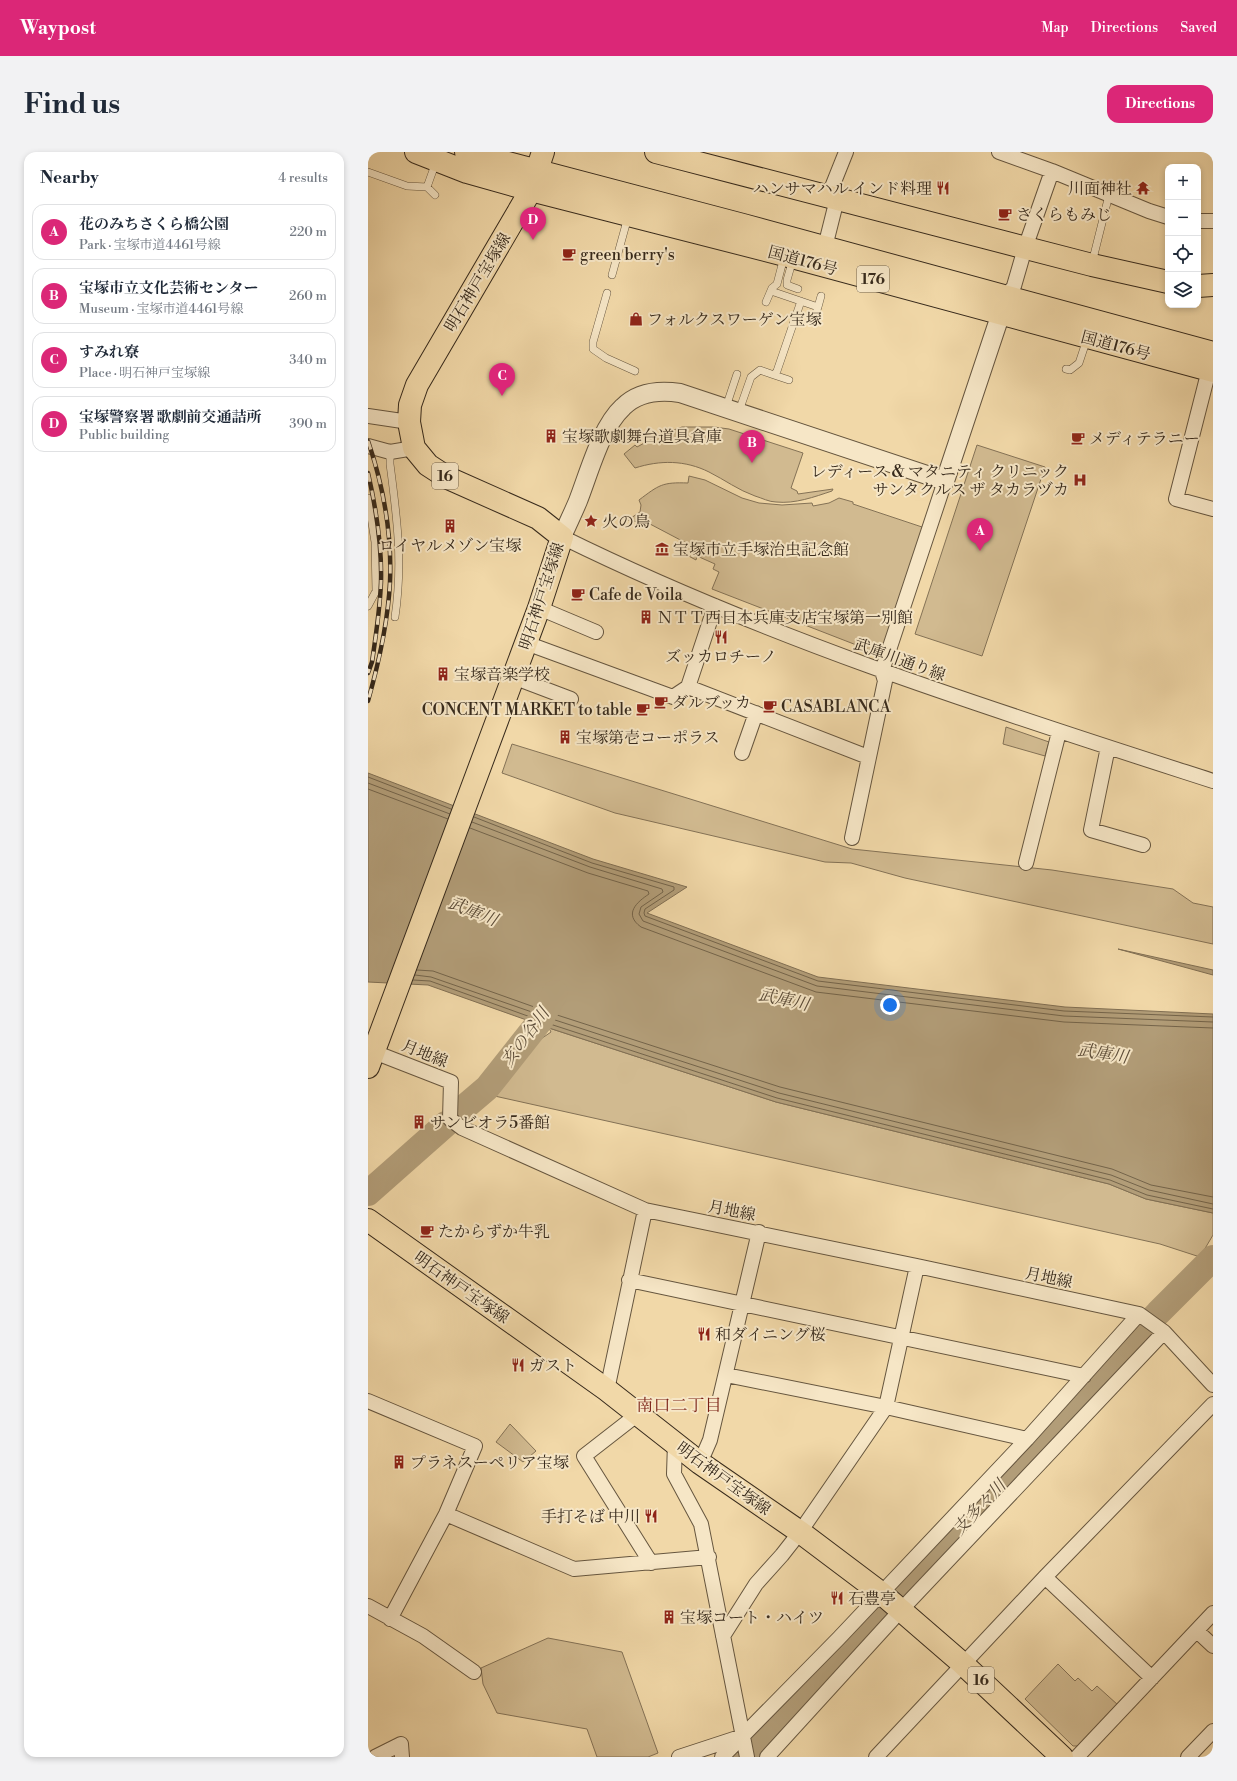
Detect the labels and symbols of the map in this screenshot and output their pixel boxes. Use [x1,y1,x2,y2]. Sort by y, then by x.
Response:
place label: ハンサマハル インド料理 [753,179,932,199]
place label: 川面神社 [1068,179,1132,199]
restaurant icon: ハンサマハル インド料理 [935,180,951,196]
temple icon: 川面神社 [1135,180,1151,196]
place label: さくらもみじ [1016,205,1112,225]
cafe icon: さくらもみじ [997,206,1013,222]
pin: D [520,207,546,240]
street label: 明石神戸宝塚線 [440,229,515,336]
street label: 国道176号 [766,242,840,280]
place label: green berry's [580,245,675,265]
cafe icon: green berry's [561,246,577,262]
road number: 176 [857,266,889,292]
place label: フォルクスワーゲン宝塚 [647,310,821,330]
shop icon: フォルクスワーゲン宝塚 [628,311,644,327]
street label: 国道176号 [1079,327,1153,365]
pin: C [489,363,515,396]
place label: 宝塚歌劇舞台道具倉庫 [562,427,722,447]
building icon: 宝塚歌劇舞台道具倉庫 [543,428,559,444]
place label: メディテラニー [1089,429,1200,449]
pin: B [739,430,765,463]
cafe icon: メディテラニー [1070,430,1086,446]
place label: レディース & マタニティ クリニック サンタクルス ザ タカラヅカ [811,462,1069,500]
road number: 16 [432,463,458,489]
hospital icon: レディース & マタニティ クリニック サンタクルス ザ タカラヅカ [1072,472,1088,488]
place label: 火の鳥 [602,512,650,532]
place icon: 火の鳥 [583,513,599,529]
building icon: ロイヤルメゾン宝塚 [442,518,458,534]
pin: A [967,518,993,551]
place label: ロイヤルメゾン宝塚 [379,536,521,556]
street label: 明石神戸宝塚線 [515,540,569,653]
place label: 宝塚市立手塚治虫記念館 [673,540,849,560]
museum icon: 宝塚市立手塚治虫記念館 [654,541,670,557]
place label: Cafe de Voila [589,585,683,605]
cafe icon: Cafe de Voila [570,586,586,602]
place label: ＮＴＴ西日本兵庫支店宝塚第一別館 [657,608,913,628]
building icon: ＮＴＴ西日本兵庫支店宝塚第一別館 [638,609,654,625]
restaurant icon: ズッカロチーノ [713,629,729,645]
street label: 武庫川通り線 [851,634,948,686]
place label: ズッカロチーノ [665,647,777,667]
place label: 宝塚音楽学校 [454,665,550,685]
building icon: 宝塚音楽学校 [435,666,451,682]
place label: ダルブッカ [672,693,751,713]
cafe icon: ダルブッカ [653,694,669,710]
place label: CASABLANCA [781,697,892,717]
cafe icon: CASABLANCA [762,698,778,714]
place label: CONCENT MARKET to table [422,700,632,720]
cafe icon: CONCENT MARKET to table [635,701,651,717]
place label: 宝塚第壱コーポラス [576,728,720,748]
building icon: 宝塚第壱コーポラス [557,729,573,745]
water label: 武庫川 [445,892,502,932]
water label: 武庫川 [757,984,813,1016]
your location [880,995,900,1015]
water label: 亥の谷川 [497,1002,556,1072]
street label: 月地線 [399,1036,451,1072]
water label: 武庫川 [1076,1039,1132,1069]
place label: サンビオラ5番館 [430,1113,550,1133]
building icon: サンビオラ5番館 [411,1114,427,1130]
street label: 月地線 [706,1197,757,1225]
place label: たからずか牛乳 [438,1222,550,1242]
cafe icon: たからずか牛乳 [419,1223,435,1239]
street label: 明石神戸宝塚線 [410,1248,513,1328]
street label: 月地線 [1023,1263,1074,1293]
place label: 和ダイニング桜 [715,1325,826,1345]
restaurant icon: 和ダイニング桜 [696,1326,712,1342]
place label: ガスト [529,1356,577,1376]
restaurant icon: ガスト [510,1357,526,1373]
district label: 南口二丁目 [637,1395,722,1417]
street label: 明石神戸宝塚線 [672,1438,775,1520]
place label: プラネスーペリア宝塚 [410,1453,569,1473]
building icon: プラネスーペリア宝塚 [391,1454,407,1470]
water label: 支多々川 [948,1474,1012,1540]
place label: 手打そば 中川 [541,1507,640,1527]
restaurant icon: 手打そば 中川 [643,1508,659,1524]
place label: 石豊亭 [848,1589,896,1609]
restaurant icon: 石豊亭 [829,1590,845,1606]
place label: 宝塚コート・ハイツ [680,1608,824,1628]
building icon: 宝塚コート・ハイツ [661,1609,677,1625]
road number: 16 [968,1667,994,1693]

